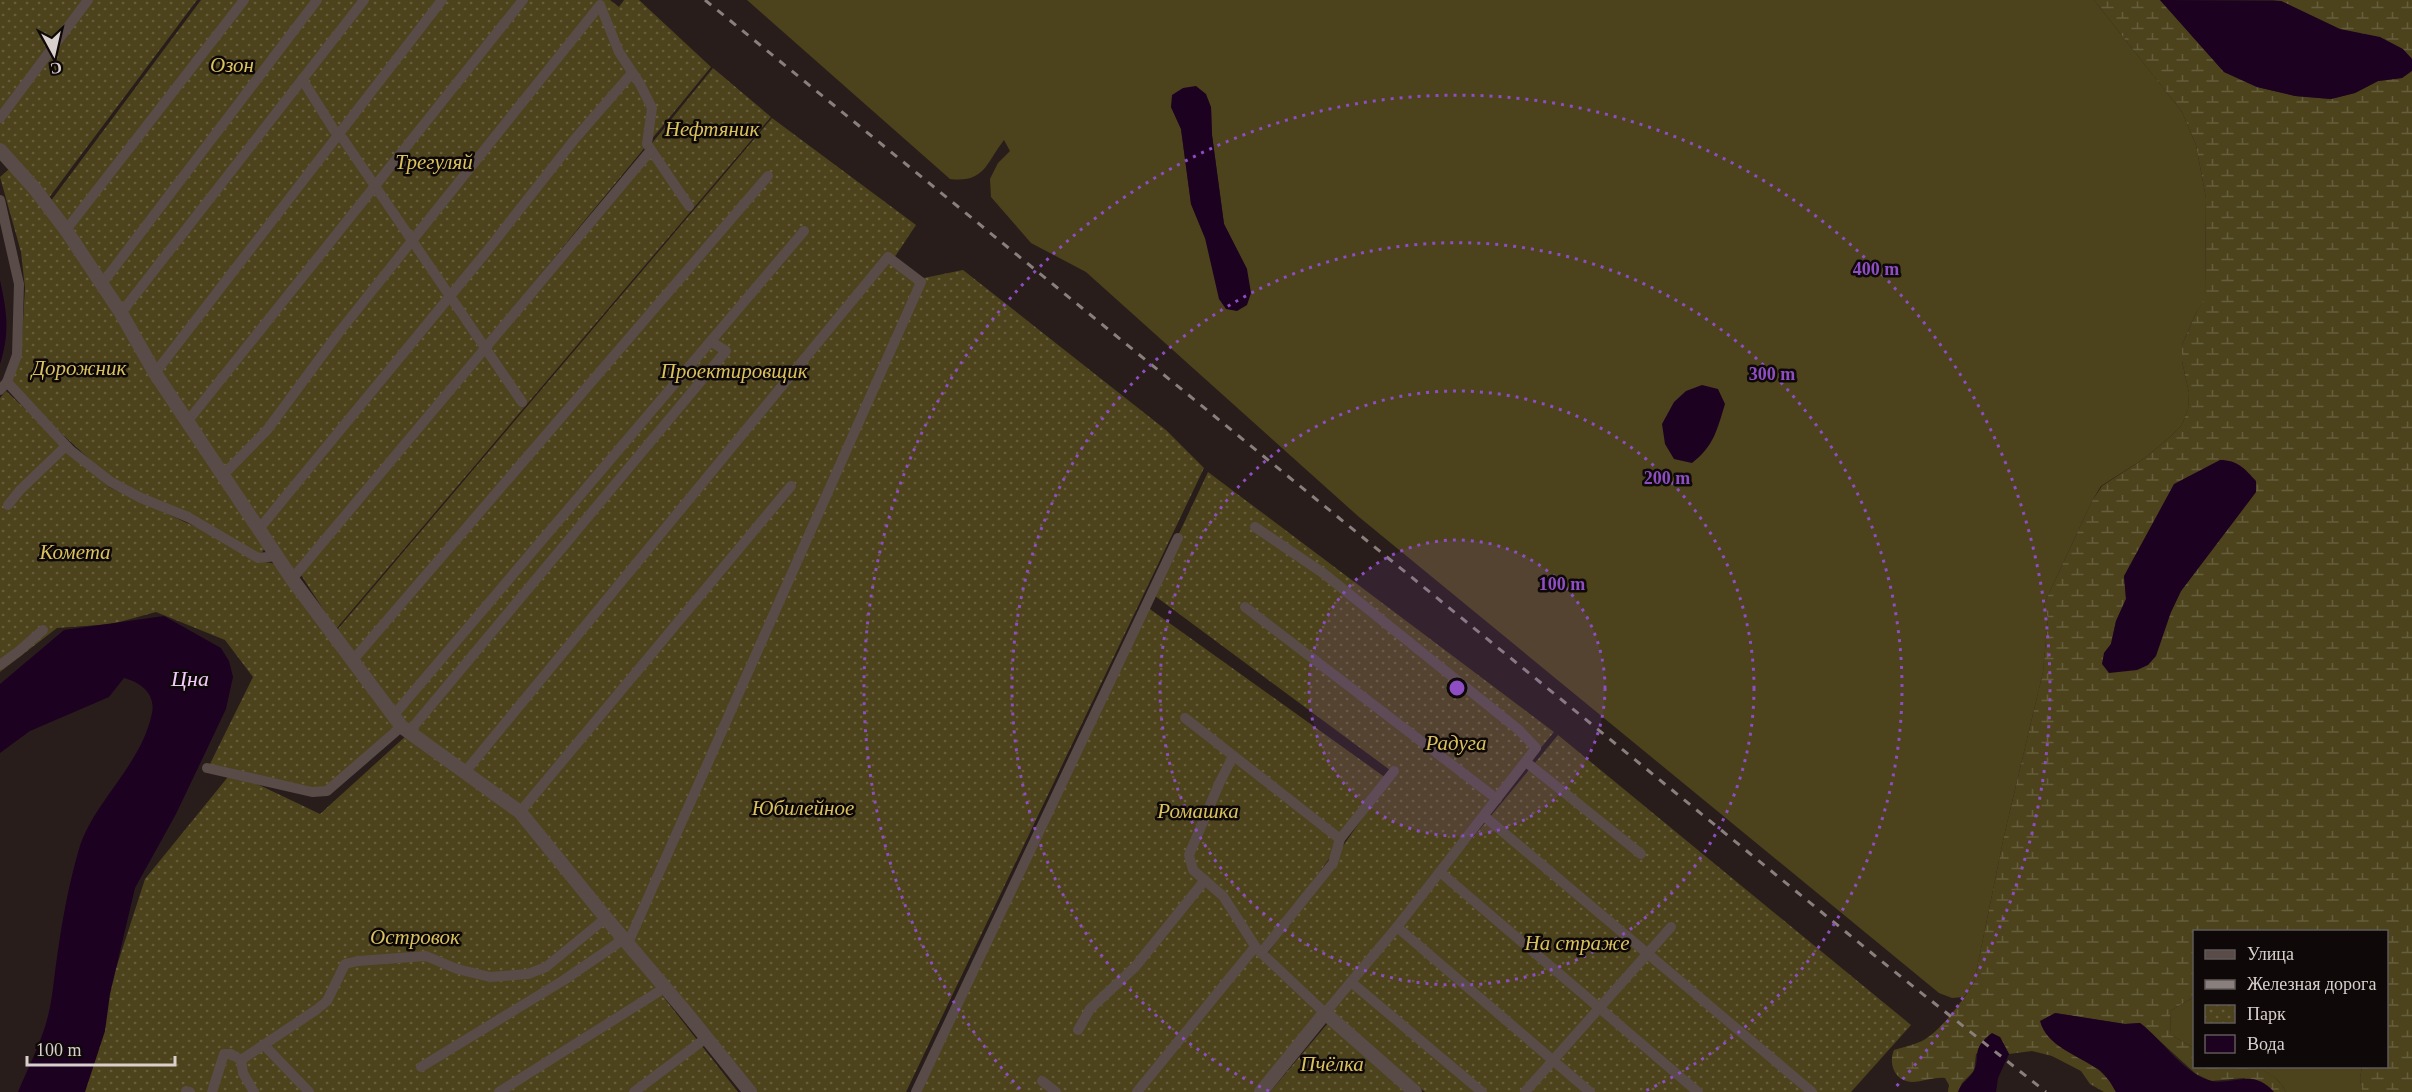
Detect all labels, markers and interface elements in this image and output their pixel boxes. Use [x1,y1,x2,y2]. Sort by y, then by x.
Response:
north arrow [24,24,84,84]
park label: Озон [210,53,254,77]
text: С [49,59,63,78]
park label: Нефтяник [664,117,759,141]
park label: Трегуляй [395,150,473,174]
text: 400 m [1853,259,1899,279]
park label: Дорожник [30,356,126,380]
park label: Проектировщик [660,359,808,383]
text: 300 m [1749,364,1795,384]
text: 200 m [1644,468,1690,488]
park label: Комета [38,540,111,564]
text: 100 m [1539,574,1585,594]
water label: Цна [170,666,209,691]
centre of rings [1447,678,1467,698]
park label: Радуга [1425,731,1486,755]
park label: Юбилейное [751,796,854,820]
park label: Ромашка [1156,799,1239,823]
park label: Островок [370,925,460,949]
legend [2193,930,2388,1068]
park label: На страже [1524,931,1629,955]
text: Улица [2247,944,2294,964]
text: Железная дорога [2247,974,2376,994]
text: Парк [2247,1004,2286,1024]
scale bar [27,1029,176,1067]
text: Вода [2247,1034,2285,1054]
text: 100 m [36,1040,82,1060]
park label: Пчёлка [1299,1052,1364,1076]

